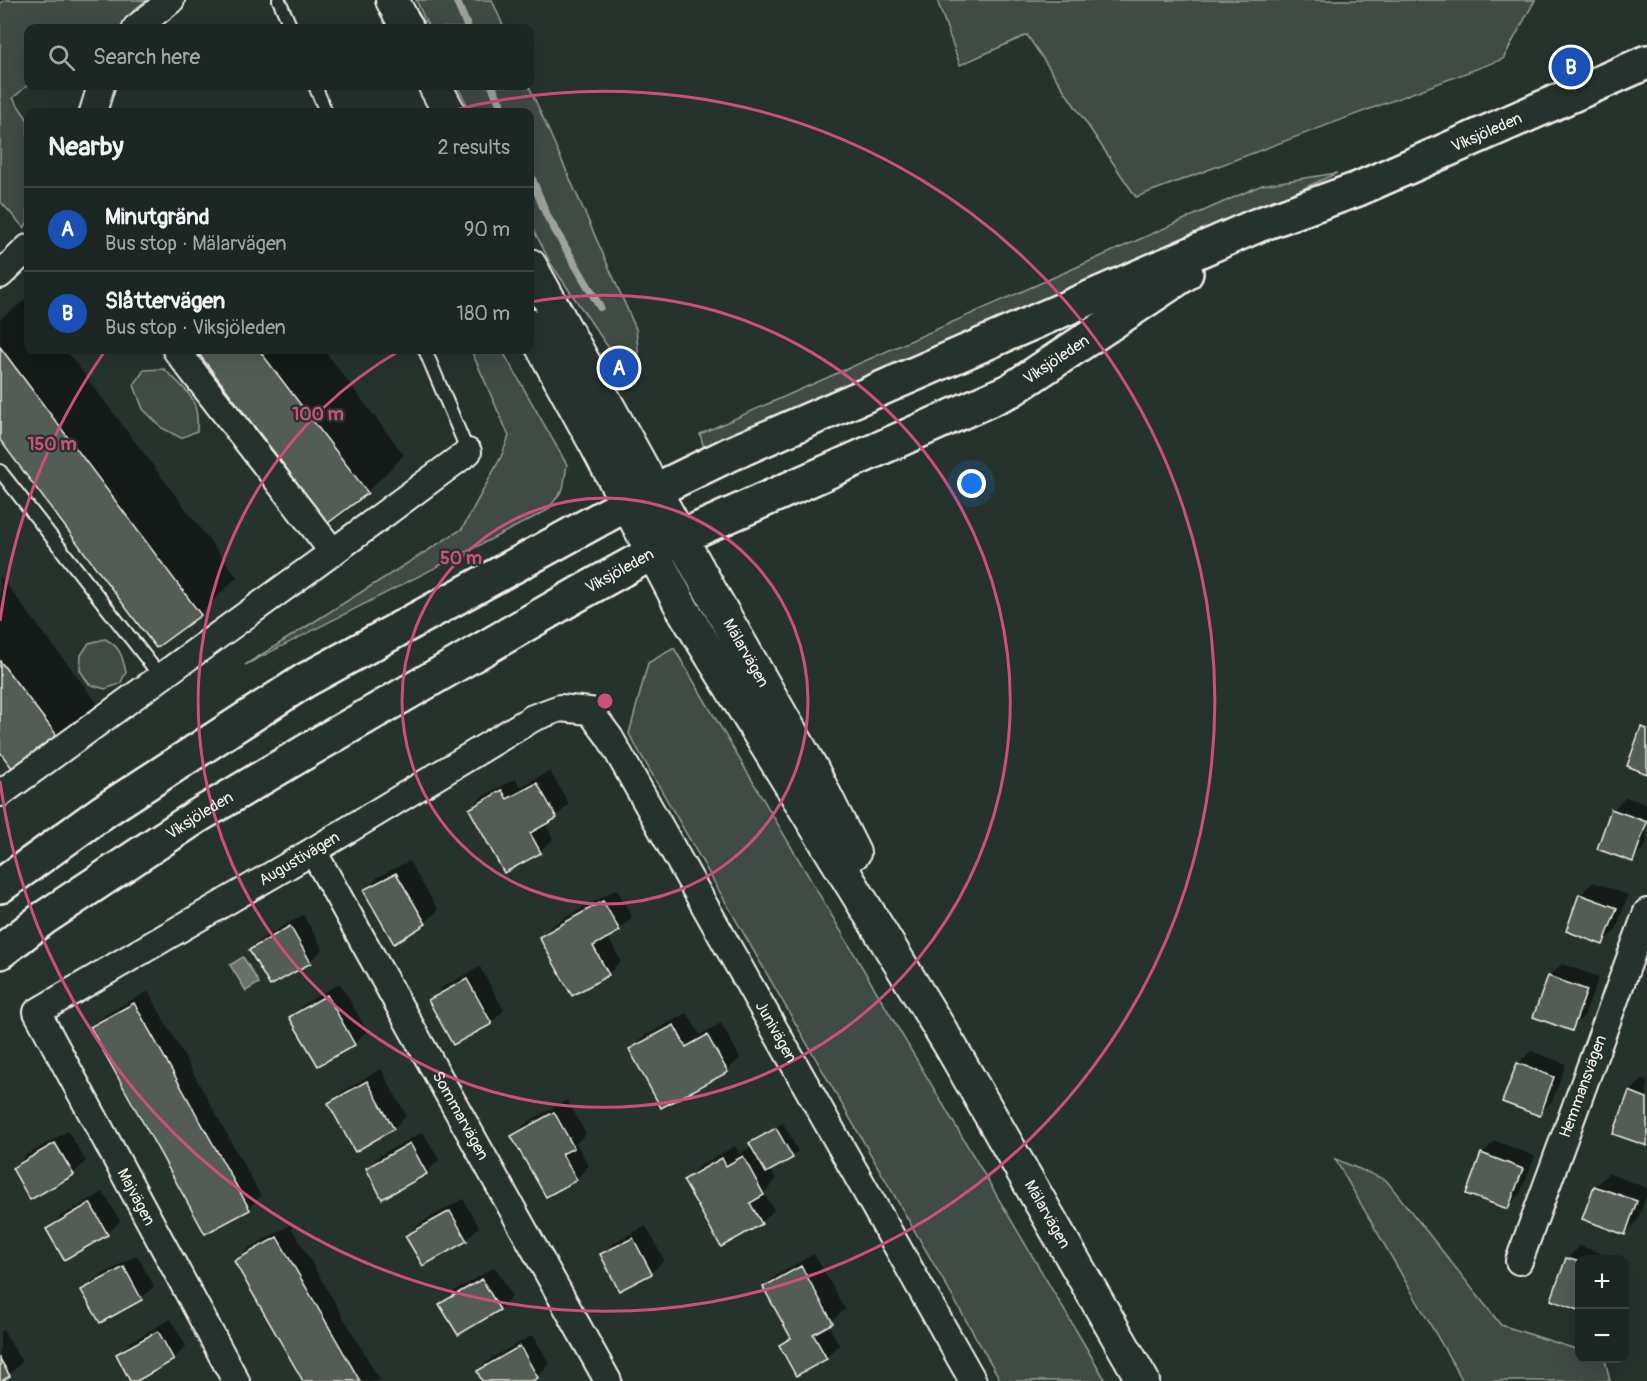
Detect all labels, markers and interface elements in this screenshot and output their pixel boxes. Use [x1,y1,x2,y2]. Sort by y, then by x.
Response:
search box [24,24,534,90]
icon: search [45,41,78,74]
text: Search here [93,43,200,71]
pin: B [1552,44,1590,90]
street label: Viksjöleden [1448,108,1525,157]
text: Nearby [48,131,124,163]
text: 2 results [438,135,510,160]
text: Minutgränd [105,203,210,231]
text: A [61,217,74,242]
text: 90 m [464,217,510,242]
text: Bus stop · Mälarvägen [105,231,287,256]
text: Slåttervägen [105,287,225,315]
text: B [62,301,73,326]
text: 180 m [456,301,510,326]
text: Bus stop · Viksjöleden [105,315,286,340]
street label: Viksjöleden [1020,330,1093,389]
pin: A [600,346,638,391]
text: 100 m [292,403,344,426]
text: 150 m [28,433,77,456]
your location [957,469,986,498]
street label: Viksjöleden [582,544,657,598]
text: 50 m [440,547,482,570]
street label: Mälarvägen [718,615,773,691]
centre of rings [595,691,615,711]
street label: Viksjöleden [162,787,237,844]
street label: Augustivägen [255,827,343,890]
street label: Junivägen [751,998,801,1066]
street label: Hemmansvägen [1555,1032,1611,1141]
street label: Sommarvägen [428,1068,493,1164]
street label: Majvägen [113,1165,159,1229]
street label: Mälarvägen [1020,1176,1075,1252]
map controls [1575,1255,1629,1363]
button: + [1575,1255,1629,1309]
button: − [1575,1309,1629,1363]

